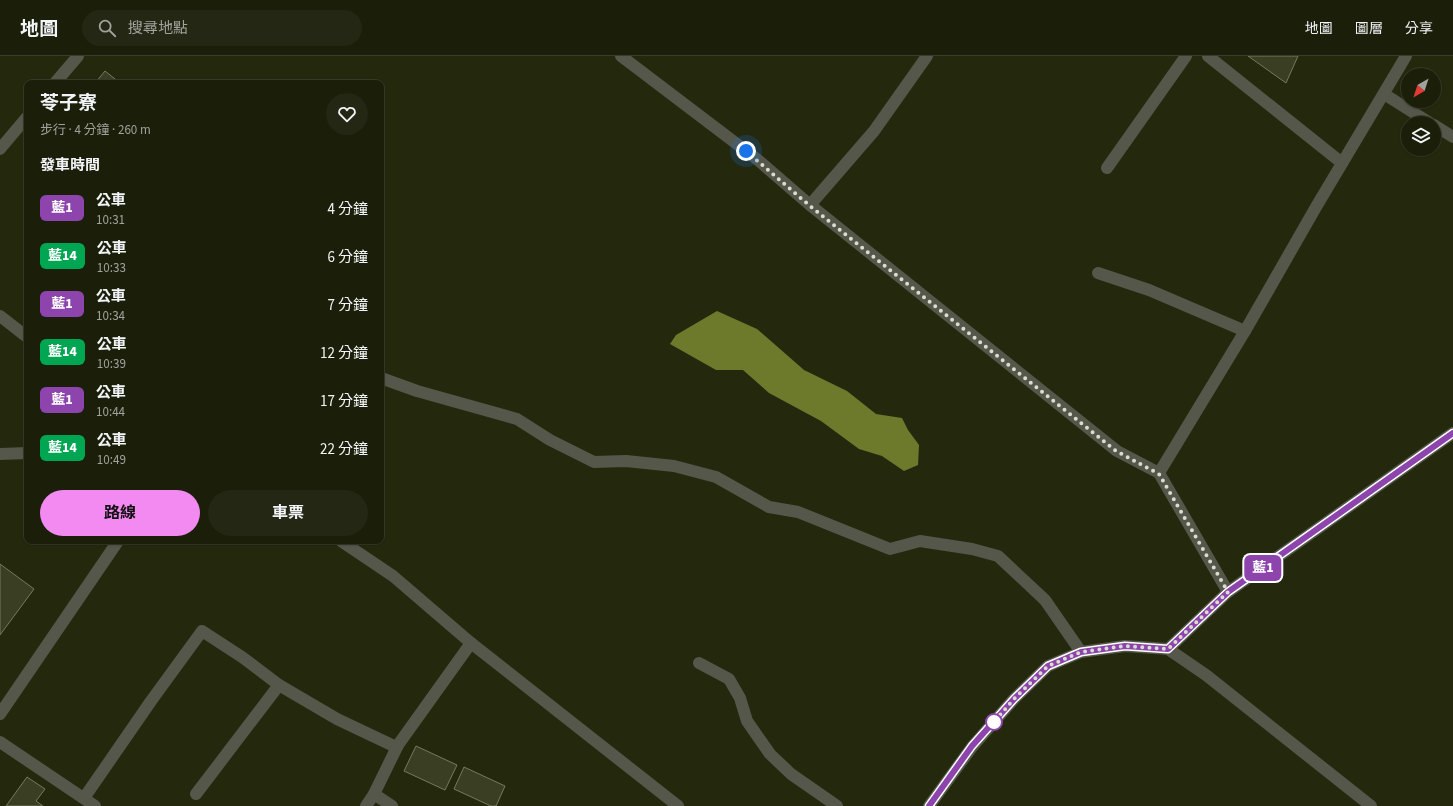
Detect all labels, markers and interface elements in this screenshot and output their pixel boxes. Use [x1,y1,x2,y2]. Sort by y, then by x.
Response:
search box [82,10,362,46]
text: 地圖 [20,16,58,43]
icon: search [96,17,118,39]
text: 搜尋地點 [128,18,188,39]
text: 地圖 [1305,19,1333,39]
text: 圖層 [1355,19,1383,39]
text: 分享 [1405,19,1433,39]
north arrow [1401,68,1441,108]
map controls [1401,68,1441,156]
text: 苓子寮 [40,90,97,117]
button: heart [326,93,368,135]
button: layers [1401,116,1441,156]
text: 步行 · 4 分鐘 · 260 m [40,121,151,139]
your location [736,141,756,161]
text: 發車時間 [40,155,100,176]
text: 公車 [96,190,126,211]
text: 藍1 [51,198,73,218]
text: 4 分鐘 [328,199,368,220]
text: 10:31 [96,211,125,229]
text: 公車 [97,238,127,259]
text: 藍14 [48,246,77,266]
text: 6 分鐘 [328,247,368,268]
text: 10:33 [97,259,126,277]
text: 公車 [96,286,126,307]
text: 藍1 [51,294,73,314]
text: 7 分鐘 [328,295,368,316]
text: 10:34 [96,307,125,325]
text: 公車 [97,334,127,355]
text: 藍14 [48,342,77,362]
text: 12 分鐘 [320,343,368,364]
text: 10:39 [97,355,126,373]
text: 公車 [96,382,126,403]
text: 藍1 [51,390,73,410]
text: 17 分鐘 [320,391,368,412]
text: 10:44 [96,403,125,421]
text: 公車 [97,430,127,451]
text: 藍14 [48,438,77,458]
text: 22 分鐘 [320,439,368,460]
text: 10:49 [97,451,126,469]
button: 路線 [40,490,200,536]
button: 車票 [208,490,368,536]
line badge: 藍1 [1245,555,1281,581]
text: 藍1 [1252,558,1274,578]
unlabelled marker [985,713,1003,731]

